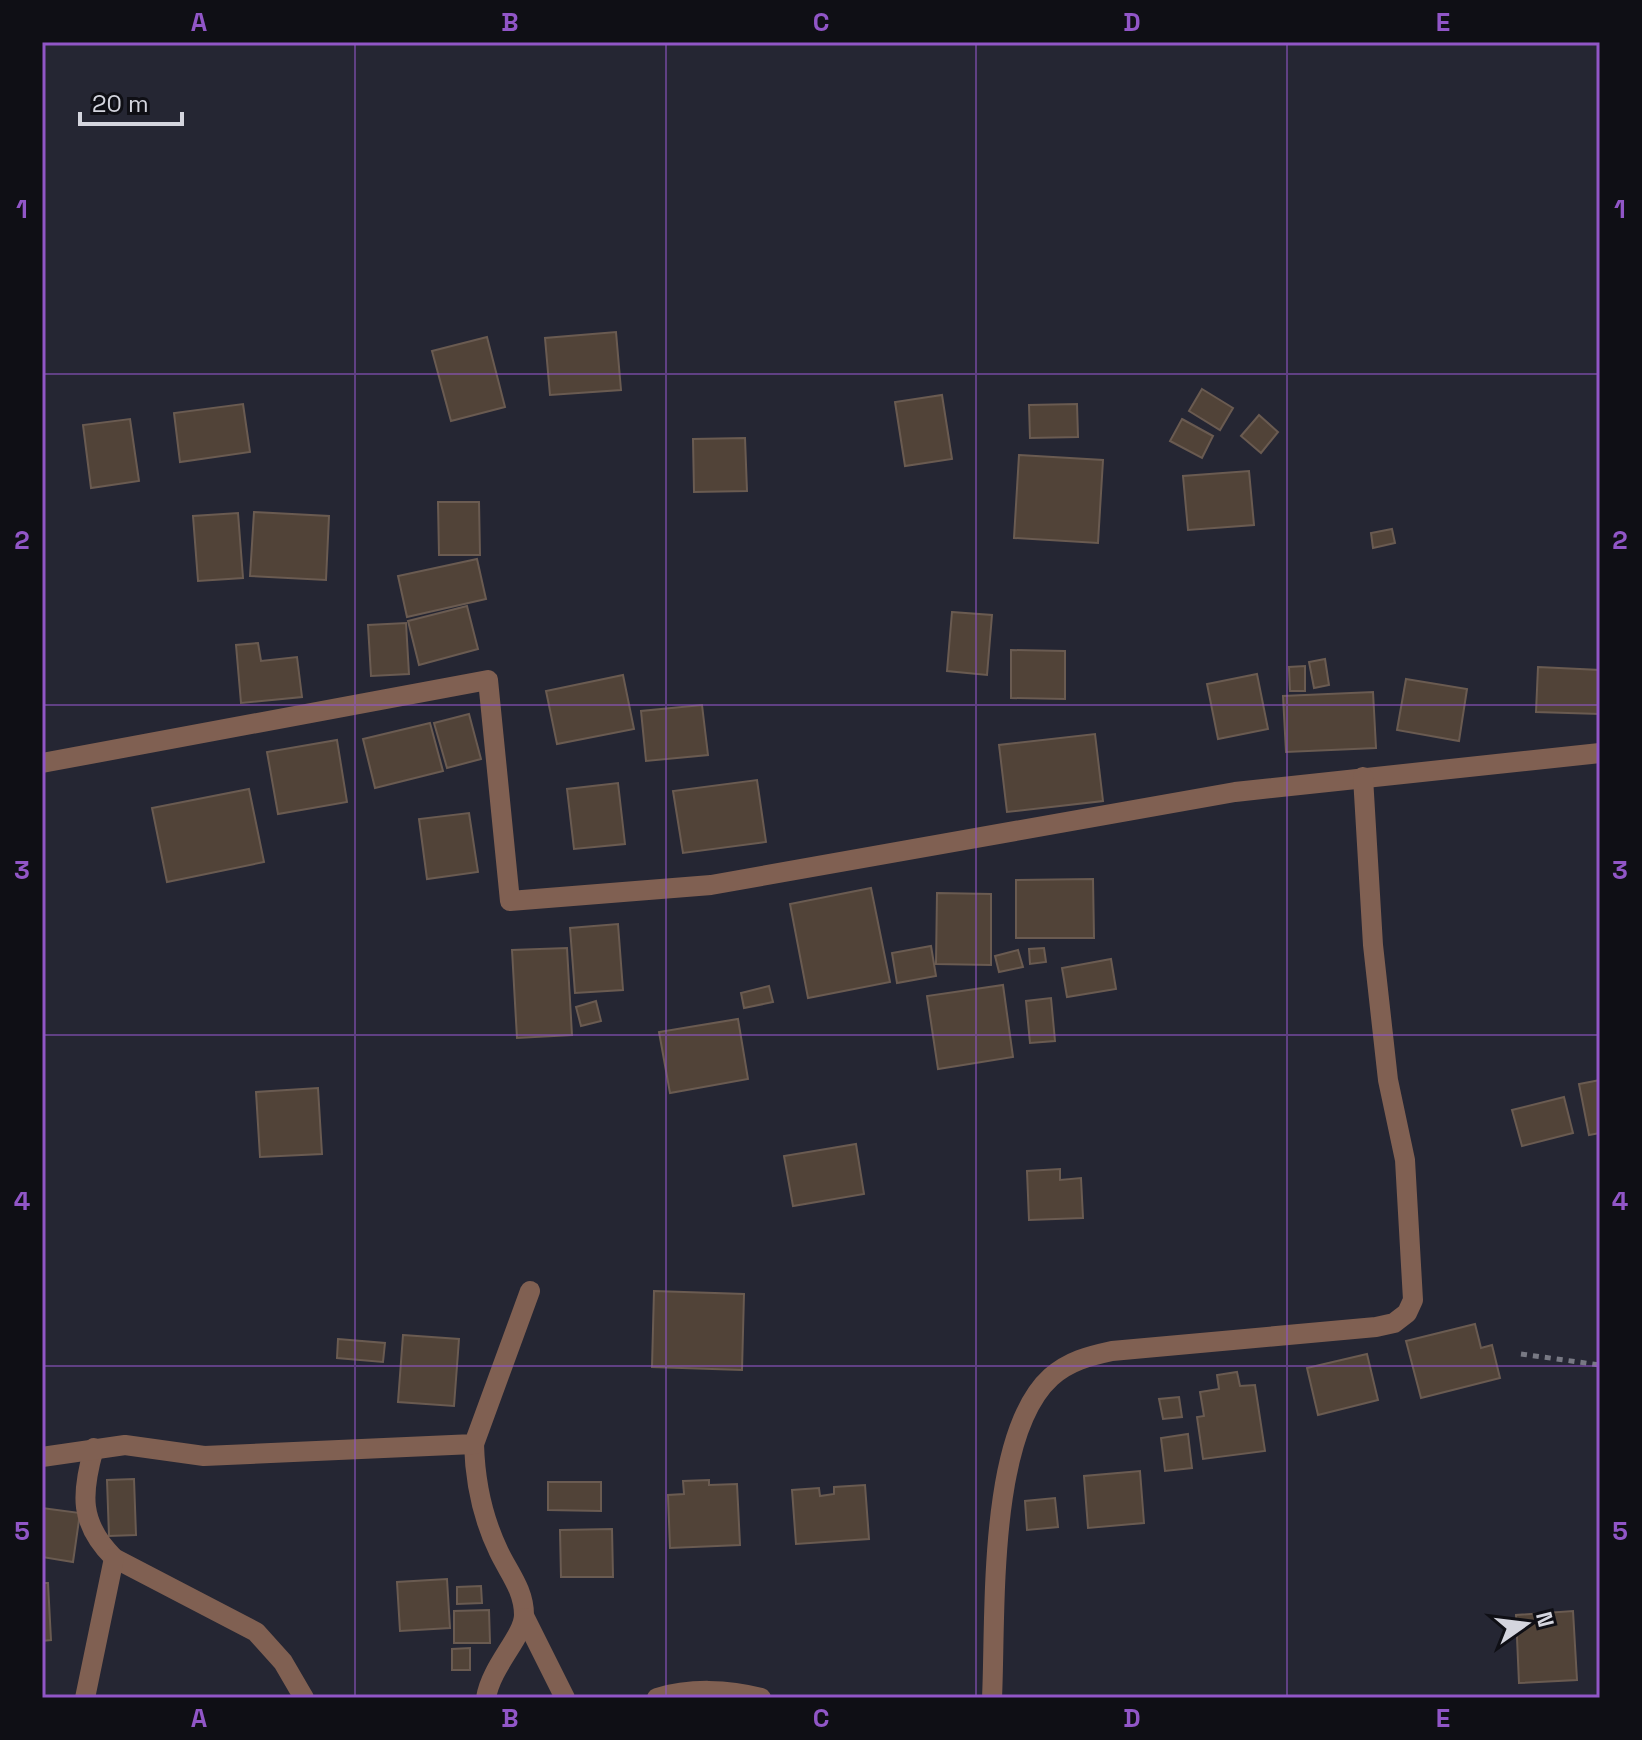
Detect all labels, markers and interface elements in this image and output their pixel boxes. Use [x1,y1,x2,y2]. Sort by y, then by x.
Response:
text: A [191,5,208,39]
text: B [501,5,519,39]
text: C [813,5,829,39]
text: D [1123,5,1141,39]
text: E [1436,5,1450,39]
scale bar [80,76,182,126]
text: 20 m [92,88,149,119]
text: 1 [16,192,28,226]
text: 1 [1614,192,1626,226]
text: 2 [14,523,30,557]
text: 2 [1612,523,1628,557]
text: 3 [14,853,30,887]
text: 3 [1612,853,1628,887]
text: 4 [14,1184,30,1218]
text: 4 [1612,1184,1628,1218]
text: 5 [14,1514,30,1548]
text: 5 [1612,1514,1628,1548]
north arrow [1486,1584,1566,1664]
text: N [1530,1609,1561,1630]
text: A [191,1701,208,1735]
text: B [501,1701,519,1735]
text: C [813,1701,829,1735]
text: D [1123,1701,1141,1735]
text: E [1436,1701,1450,1735]

